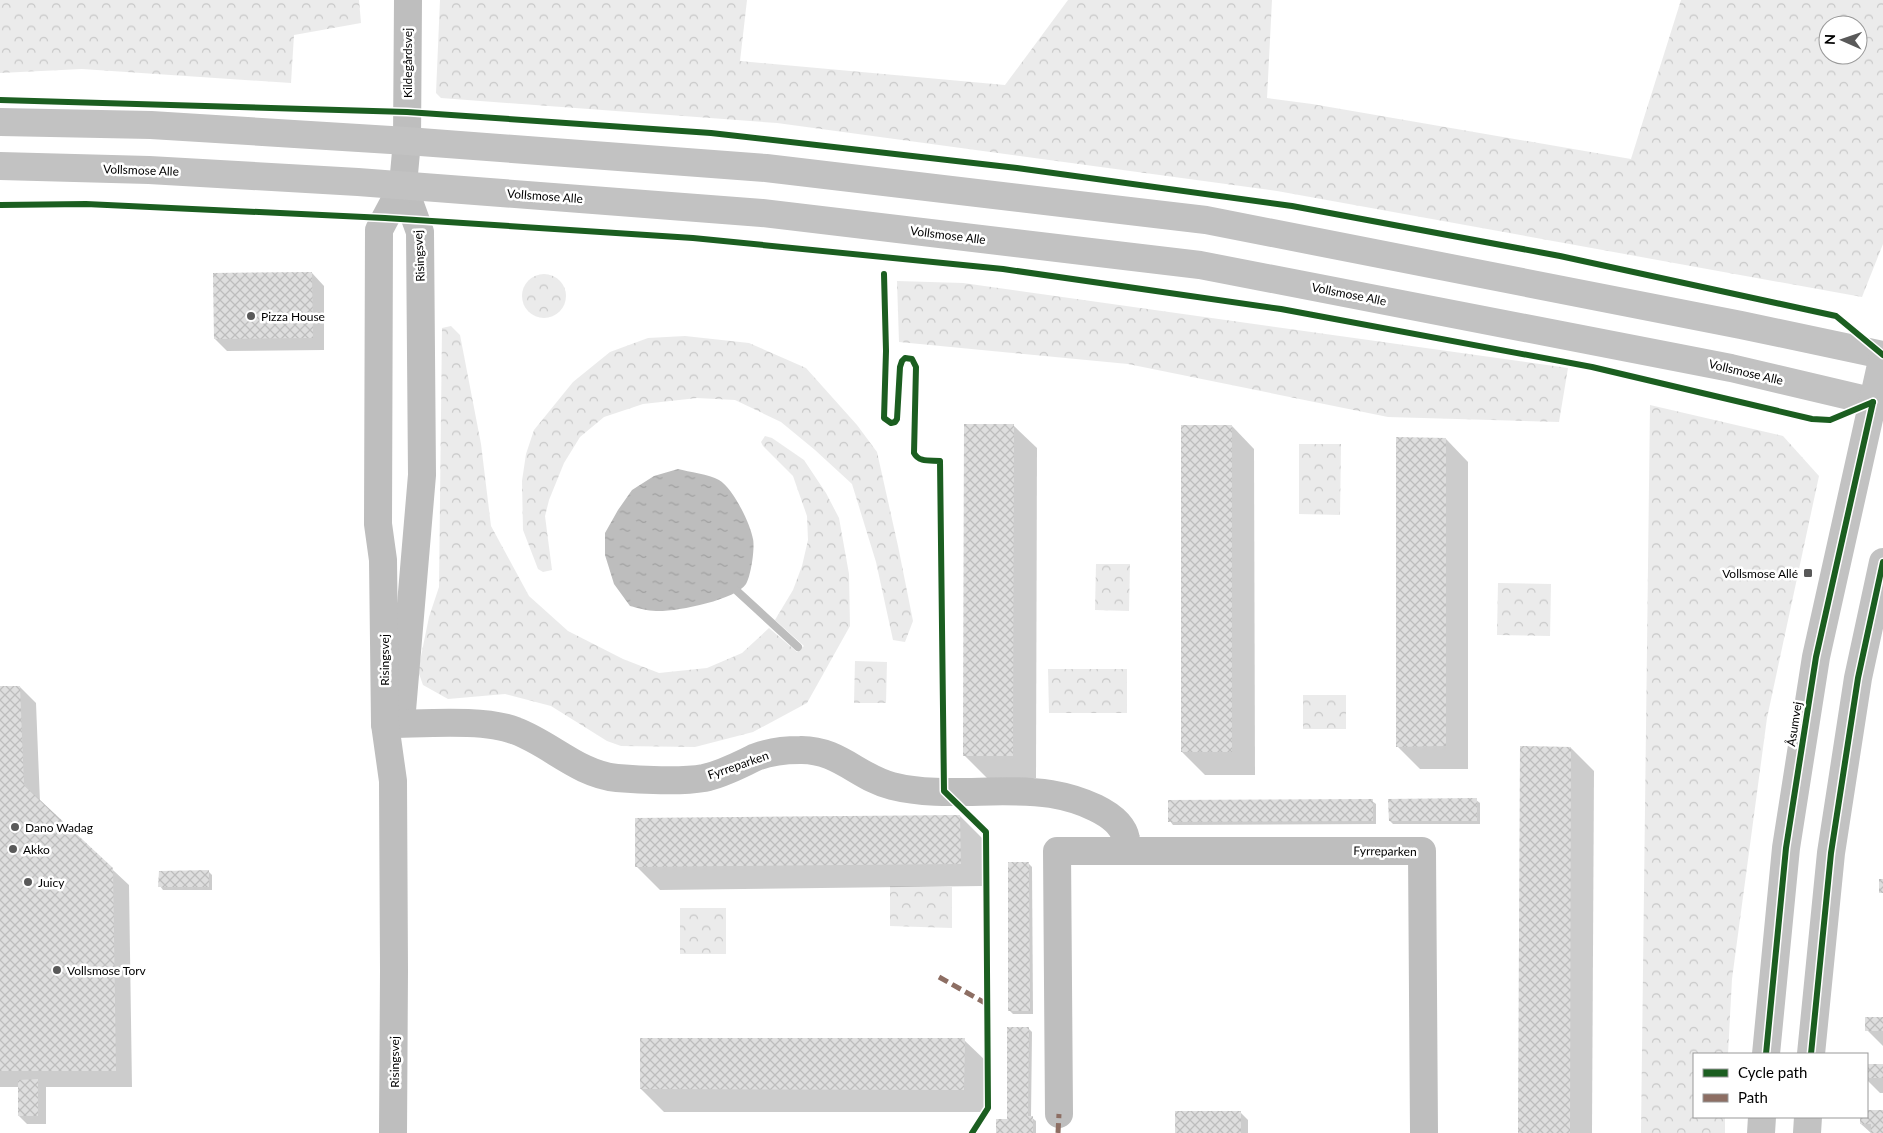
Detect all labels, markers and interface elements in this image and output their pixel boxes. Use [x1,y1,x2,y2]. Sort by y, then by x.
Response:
north arrow [1818,15,1868,65]
street label: Kildegårdsvej [400,28,415,98]
text: N [1821,34,1838,45]
street label: Vollsmose Alle [103,161,179,179]
street label: Vollsmose Alle [507,186,583,206]
street label: Vollsmose Alle [909,223,987,247]
street label: Risingsvej [410,230,428,282]
street label: Vollsmose Alle [1310,279,1388,309]
place label: Pizza House [261,309,325,324]
marker: Pizza House [245,310,257,322]
street label: Vollsmose Alle [1707,356,1785,388]
place label: Vollsmose Allé [1722,566,1798,581]
marker: Vollsmose Allé [1802,567,1814,579]
street label: Risingsvej [377,634,392,686]
street label: Åsumvej [1783,700,1805,747]
street label: Fyrreparken [706,748,770,782]
place label: Dano Wadag [25,820,93,835]
marker: Dano Wadag [9,821,21,833]
place label: Akko [23,842,50,857]
marker: Akko [7,843,19,855]
street label: Fyrreparken [1353,843,1417,859]
place label: Juicy [38,875,65,890]
marker: Juicy [22,876,34,888]
place label: Vollsmose Torv [67,963,147,978]
marker: Vollsmose Torv [51,964,63,976]
street label: Risingsvej [387,1036,402,1088]
legend [1693,1053,1868,1118]
text: Cycle path [1738,1063,1807,1081]
text: Path [1738,1088,1768,1106]

